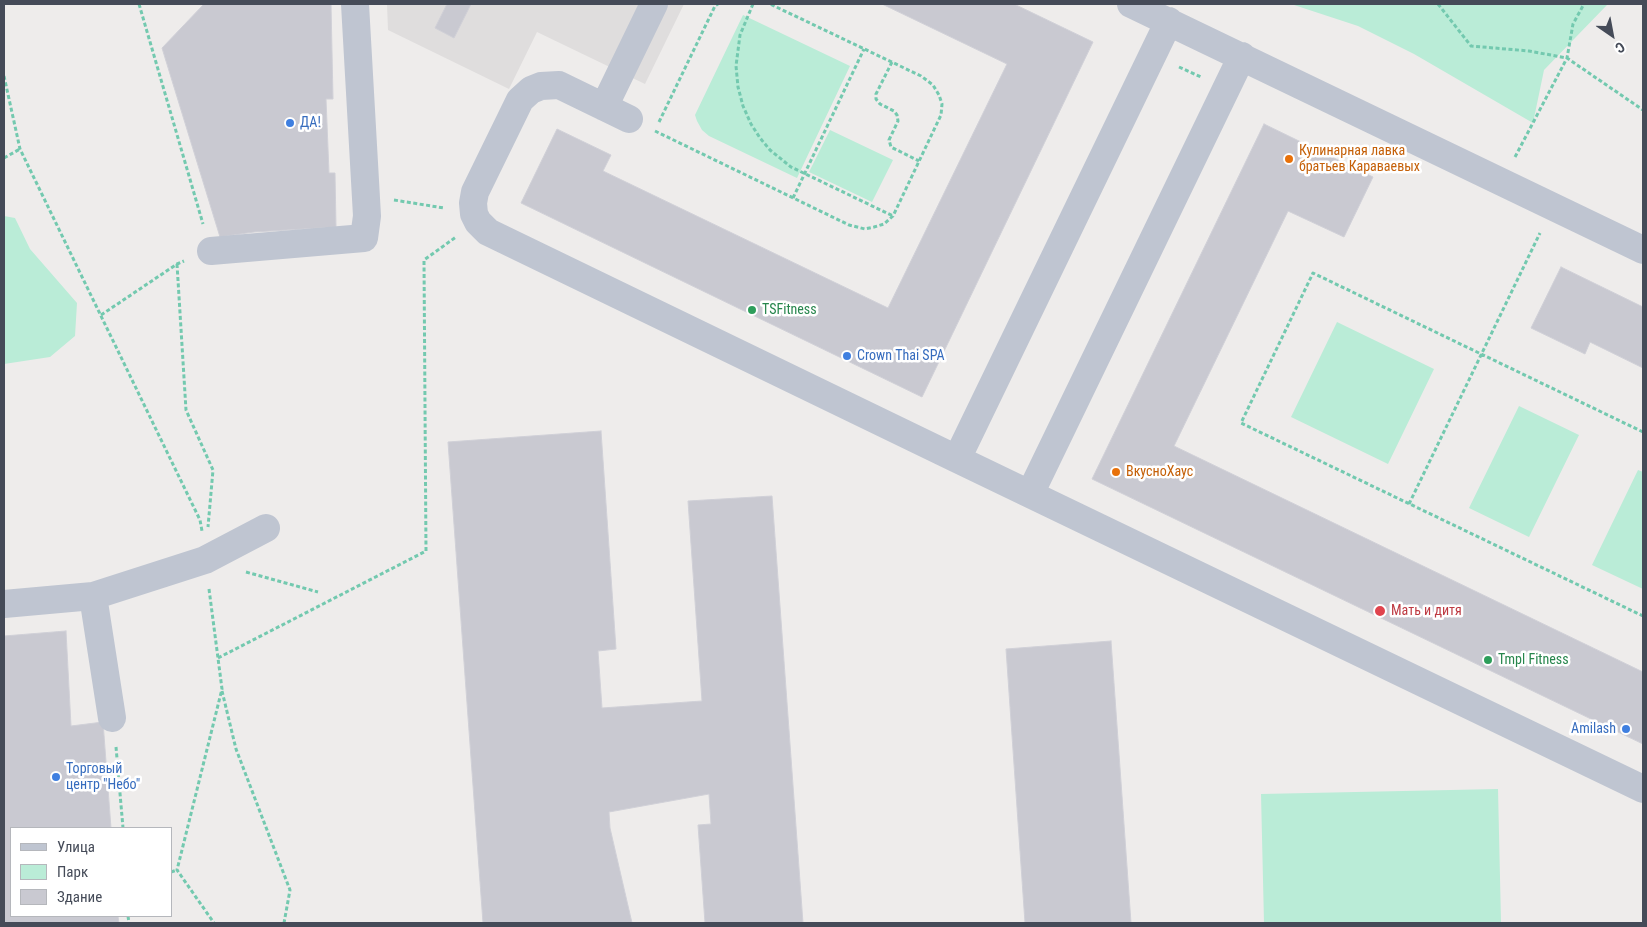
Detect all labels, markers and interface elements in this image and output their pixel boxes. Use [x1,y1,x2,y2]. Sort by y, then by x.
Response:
north arrow [1587,10,1637,60]
text: С [1612,39,1628,56]
place label: ДА! [300,115,321,131]
marker: ДА! [284,117,296,129]
place label: Кулинарная лавка братьев Караваевых [1299,143,1420,176]
marker: Кулинарная лавка братьев Караваевых [1283,153,1295,165]
place label: TSFitness [762,302,817,318]
marker: TSFitness [746,304,758,316]
place label: Crown Thai SPA [857,348,945,364]
marker: Crown Thai SPA [841,350,853,362]
place label: ВкусноХаус [1126,464,1193,480]
marker: ВкусноХаус [1110,466,1122,478]
place label: Мать и дитя [1391,603,1462,619]
marker: Мать и дитя [1373,604,1387,618]
place label: Tmpl Fitness [1498,652,1569,668]
marker: Tmpl Fitness [1482,654,1494,666]
place label: Amilash [1571,721,1616,737]
marker: Amilash [1620,723,1632,735]
place label: Торговый центр "Небо" [66,761,140,794]
marker: Торговый центр "Небо" [50,771,62,783]
legend [10,827,172,917]
text: Улица [57,838,95,856]
text: Парк [57,863,88,881]
text: Здание [57,888,102,906]

